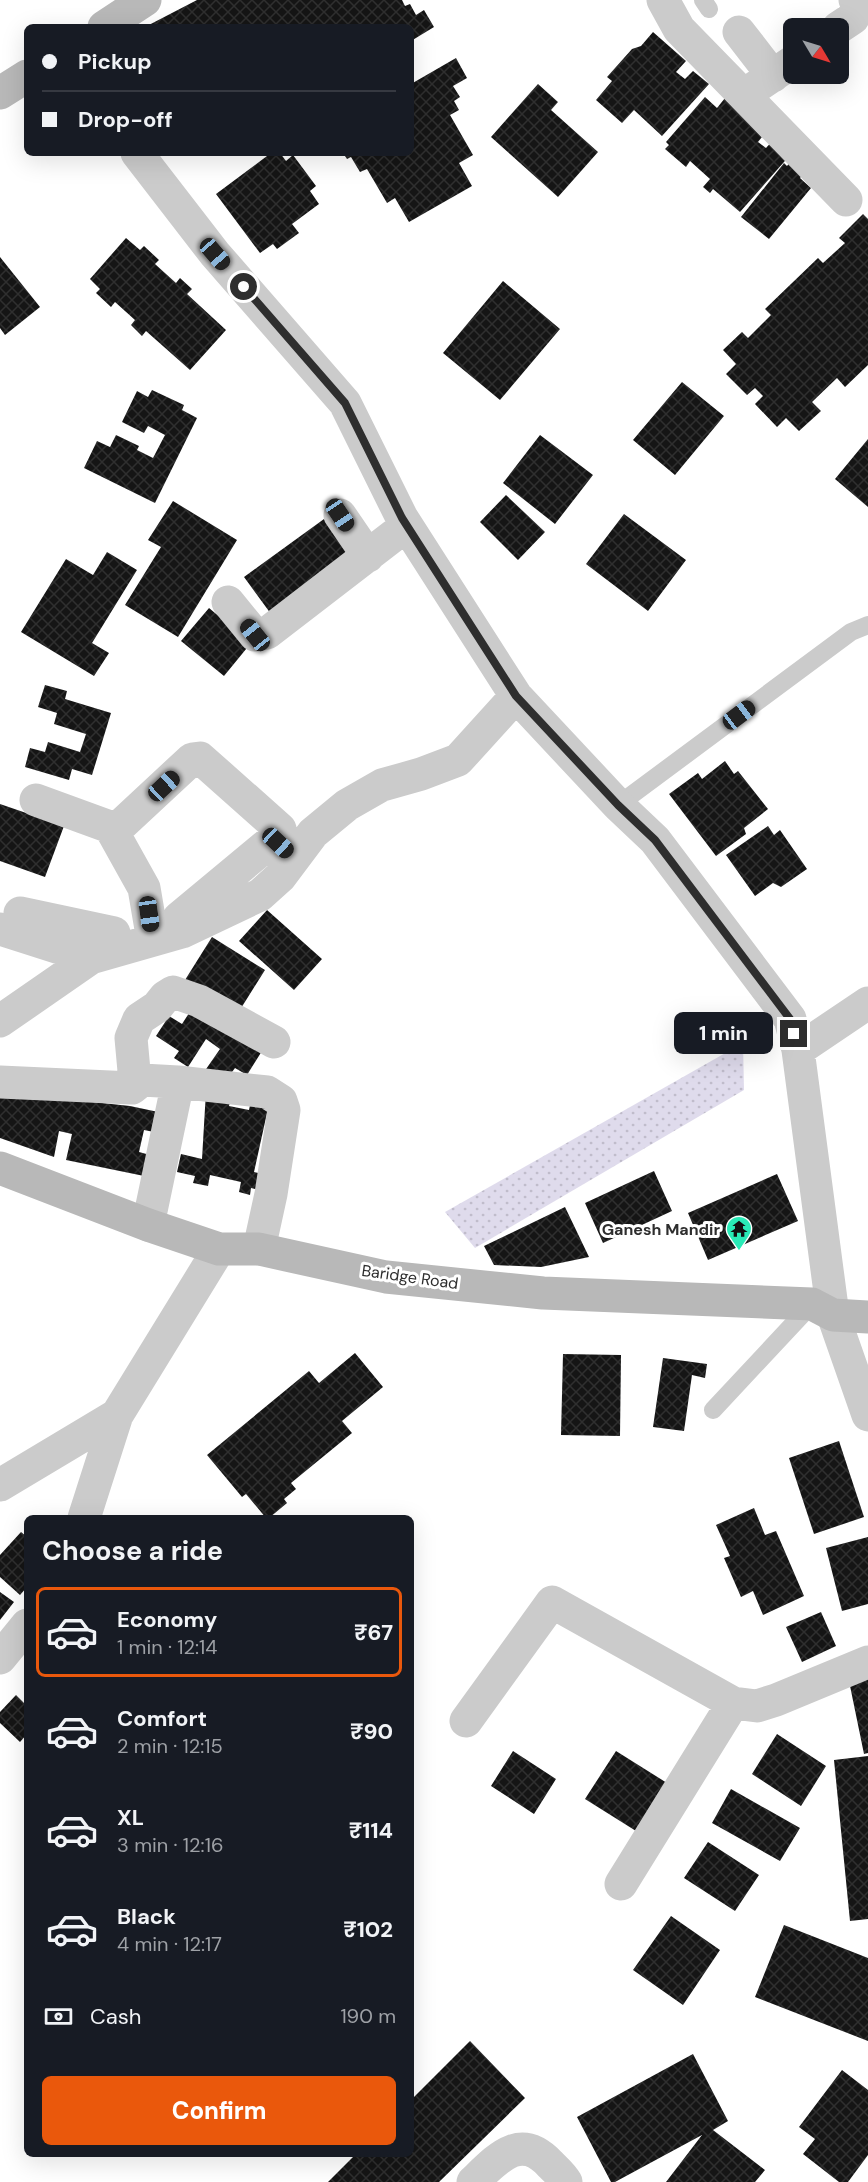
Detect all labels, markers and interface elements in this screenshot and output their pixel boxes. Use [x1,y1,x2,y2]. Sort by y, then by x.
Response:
north arrow [783,18,849,84]
map controls [783,18,849,84]
text: Pickup [78,47,152,76]
text: Drop-off [78,105,173,134]
car [196,235,234,273]
route start [230,273,257,300]
car [322,495,358,535]
car [237,615,273,655]
car [719,697,759,733]
car [145,767,183,805]
car [259,824,297,862]
car [138,895,160,933]
callout: 1 min [674,1013,773,1055]
text: 1 min [699,1020,748,1046]
route end [780,1020,807,1047]
temple icon: Ganesh Mandir [724,1214,754,1252]
place label: Ganesh Mandir [602,1219,720,1240]
street label: Baridge Road [360,1260,460,1294]
text: Choose a ride [42,1533,223,1568]
icon: car [45,1605,99,1659]
text: Economy [117,1605,217,1634]
text: ₹67 [354,1618,393,1647]
text: 1 min · 12:14 [117,1634,217,1660]
icon: car [45,1704,99,1758]
text: Comfort [117,1704,207,1733]
text: ₹90 [350,1717,393,1746]
text: 2 min · 12:15 [117,1733,223,1759]
icon: car [45,1803,99,1857]
text: XL [117,1803,144,1832]
text: ₹114 [349,1816,393,1845]
text: 3 min · 12:16 [117,1832,223,1858]
icon: car [45,1902,99,1956]
text: Black [117,1902,176,1931]
text: ₹102 [343,1915,393,1944]
text: 4 min · 12:17 [117,1931,222,1957]
icon: cash [42,2000,75,2033]
text: Cash [90,2002,141,2031]
text: 190 m [340,2003,396,2029]
button: Confirm [42,2076,396,2145]

